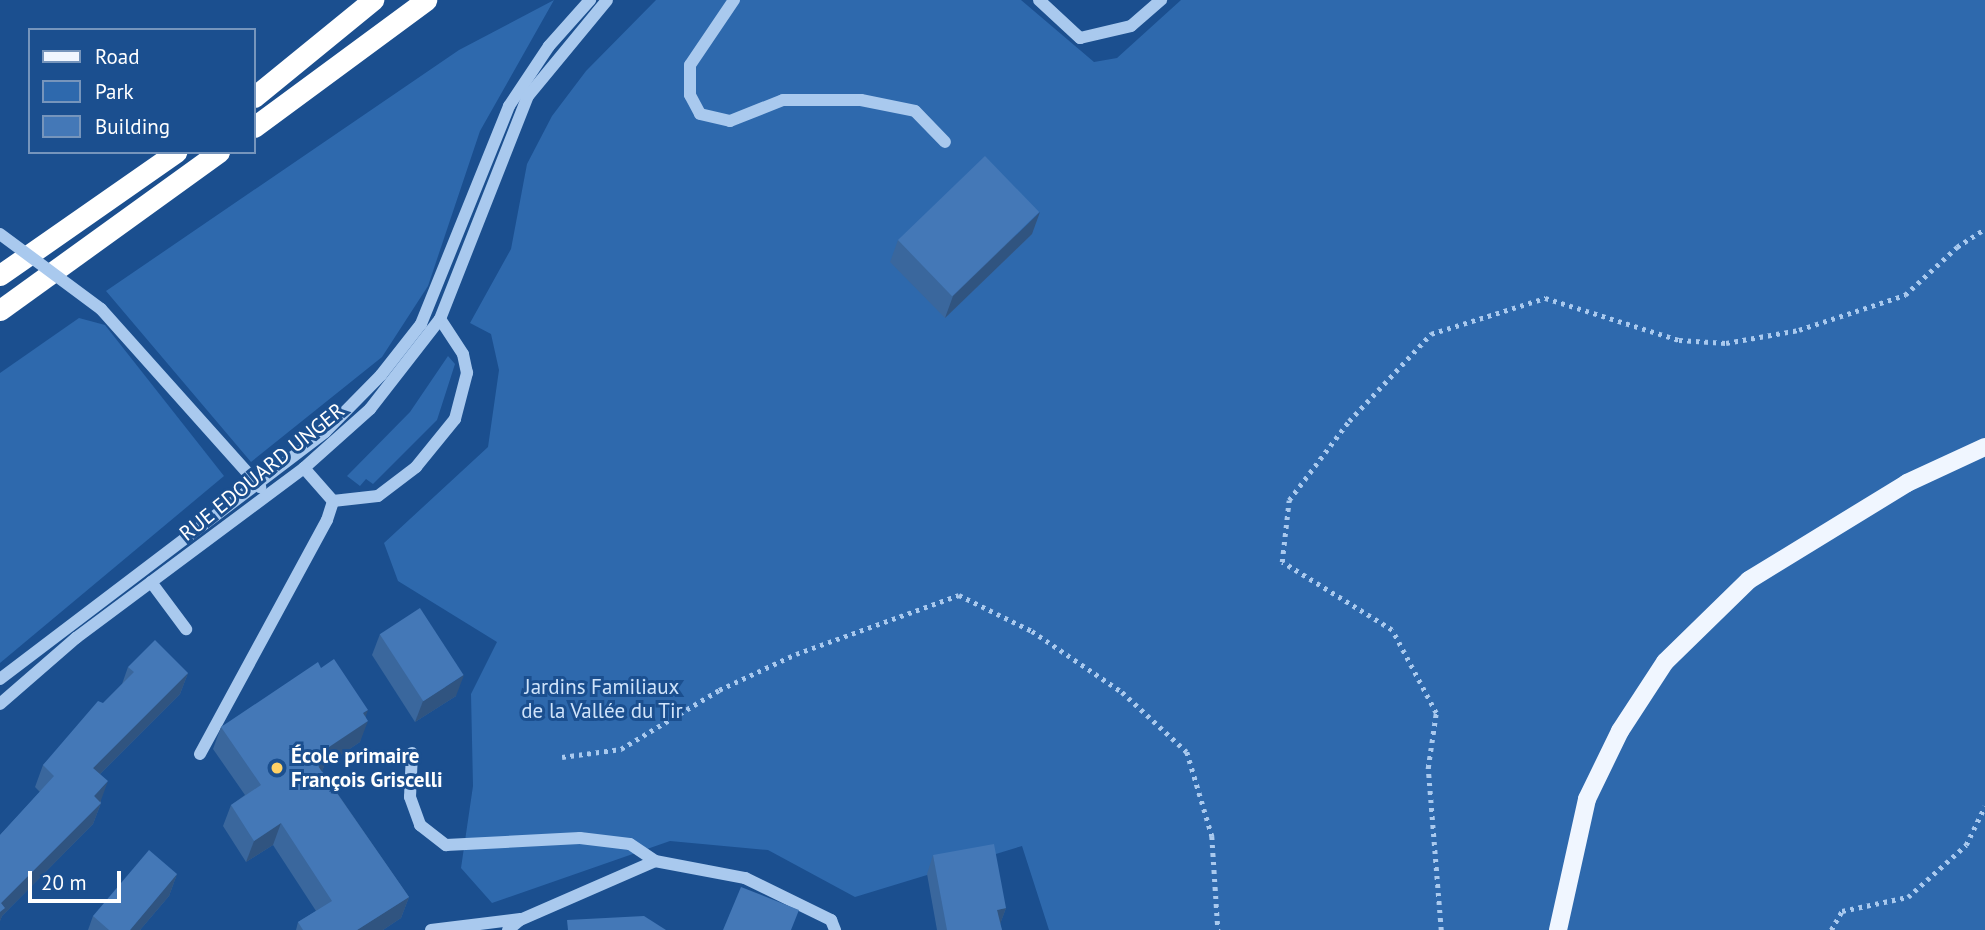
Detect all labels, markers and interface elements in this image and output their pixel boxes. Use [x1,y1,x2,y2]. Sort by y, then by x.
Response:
legend [28,28,256,154]
text: Road [95,43,139,70]
text: Park [95,78,134,105]
text: Building [95,113,170,140]
street label: RUE EDOUARD UNGER [175,398,349,546]
park label: Jardins Familiaux de la Vallée du Tir [521,674,683,724]
place label: École primaire François Griscelli [291,743,443,793]
marker: École primaire François Griscelli [269,760,285,776]
scale bar [32,856,124,900]
text: 20 m [41,869,87,896]

